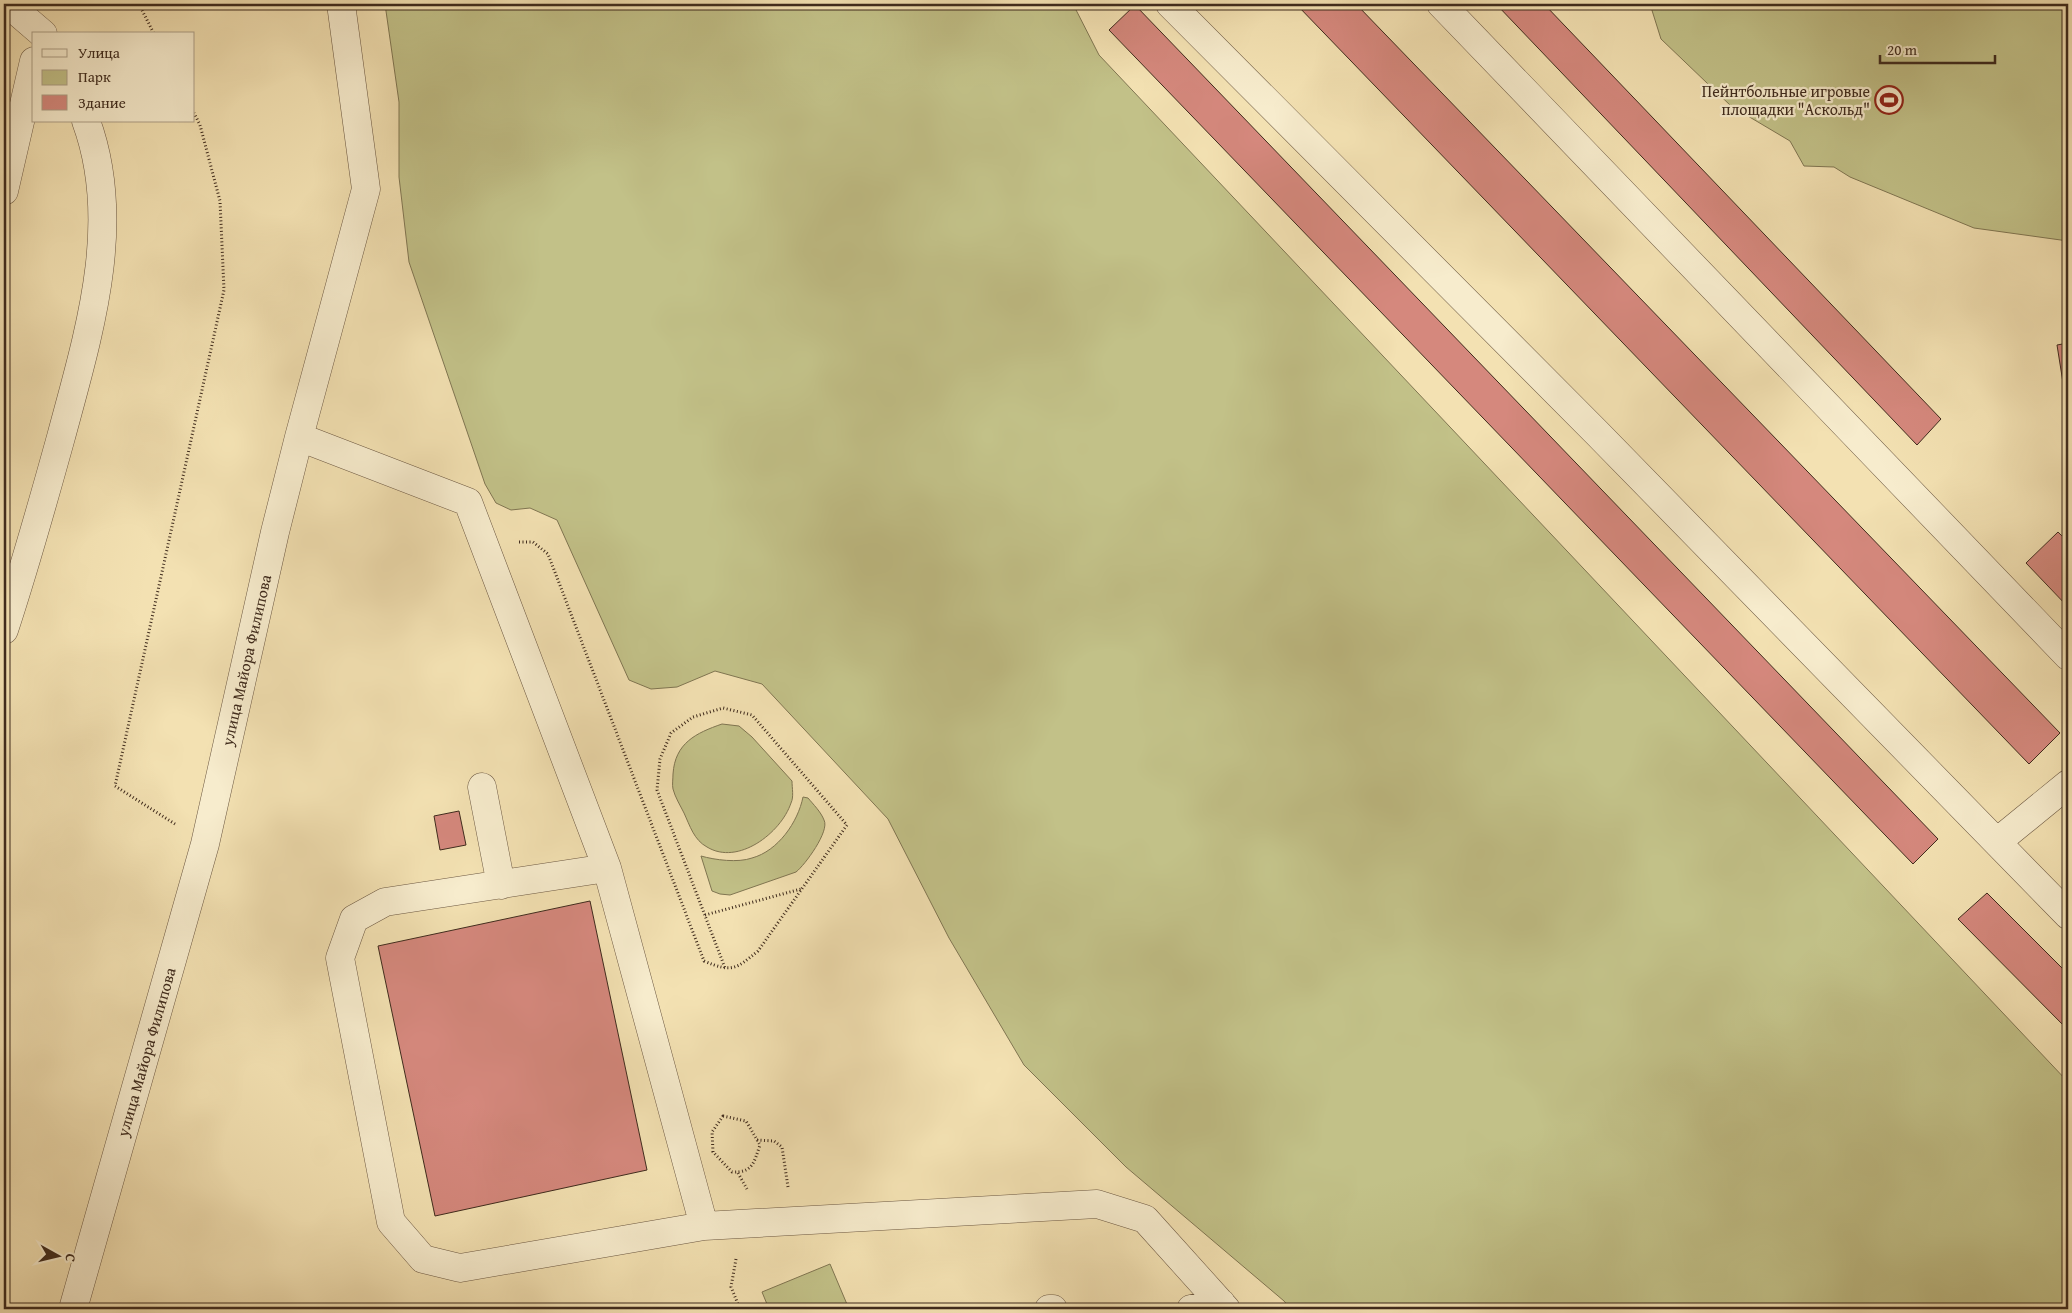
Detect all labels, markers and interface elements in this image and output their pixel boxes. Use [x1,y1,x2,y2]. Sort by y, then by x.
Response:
legend [32,32,195,122]
scale bar [1880,32,1994,64]
text: 20 m [1887,39,1918,60]
text: Улица [78,42,121,63]
text: Парк [78,66,111,87]
place label: Пейнтбольные игровые площадки "Аскольд" [1702,79,1870,121]
sports icon: Пейнтбольные игровые площадки "Аскольд" [1874,85,1904,115]
text: Здание [78,92,126,113]
street label: улица Майора Филипова [214,572,277,749]
street label: улица Майора Филипова [110,964,182,1140]
north arrow [32,1230,82,1280]
text: С [60,1252,81,1263]

